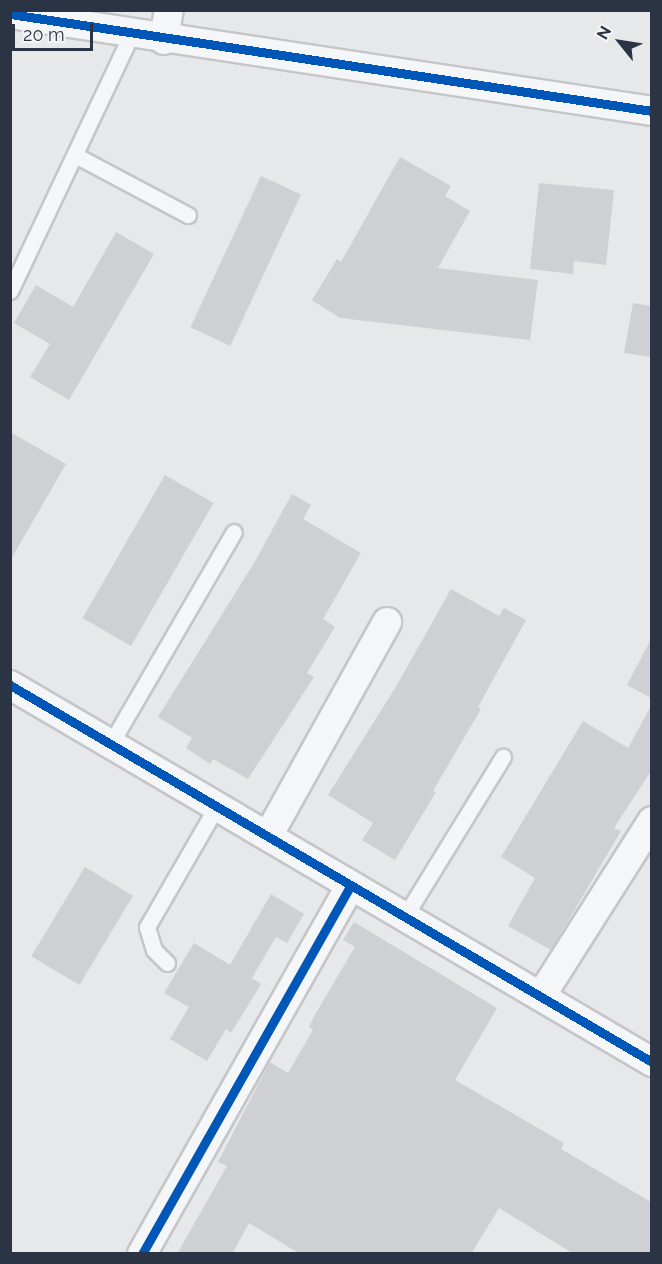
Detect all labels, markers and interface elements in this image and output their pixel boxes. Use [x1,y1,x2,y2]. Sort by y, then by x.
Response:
scale bar [15,12,96,50]
north arrow [590,12,650,72]
text: N [593,23,615,43]
text: 20 m [23,24,65,45]

